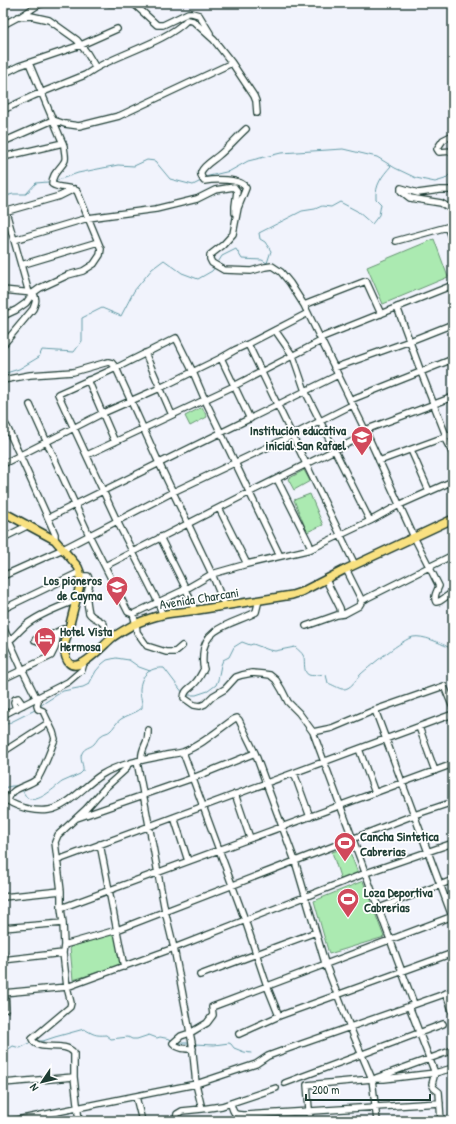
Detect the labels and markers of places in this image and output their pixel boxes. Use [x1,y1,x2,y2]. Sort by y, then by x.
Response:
place label: Institución educativa inicial San Rafael [250,421,347,454]
school or university icon: Institución educativa inicial San Rafael [349,424,375,457]
place label: Los pioneros de Cayma [44,571,103,605]
school or university icon: Los pioneros de Cayma [104,574,130,607]
place label: Hotel Vista Hermosa [60,622,113,655]
hotel icon: Hotel Vista Hermosa [32,625,58,658]
place label: Cancha Sintetica Cabrerias [360,827,440,860]
sports icon: Cancha Sintetica Cabrerias [332,830,358,863]
place label: Loza Deportiva Cabrerias [364,883,433,916]
sports icon: Loza Deportiva Cabrerias [335,886,361,919]

